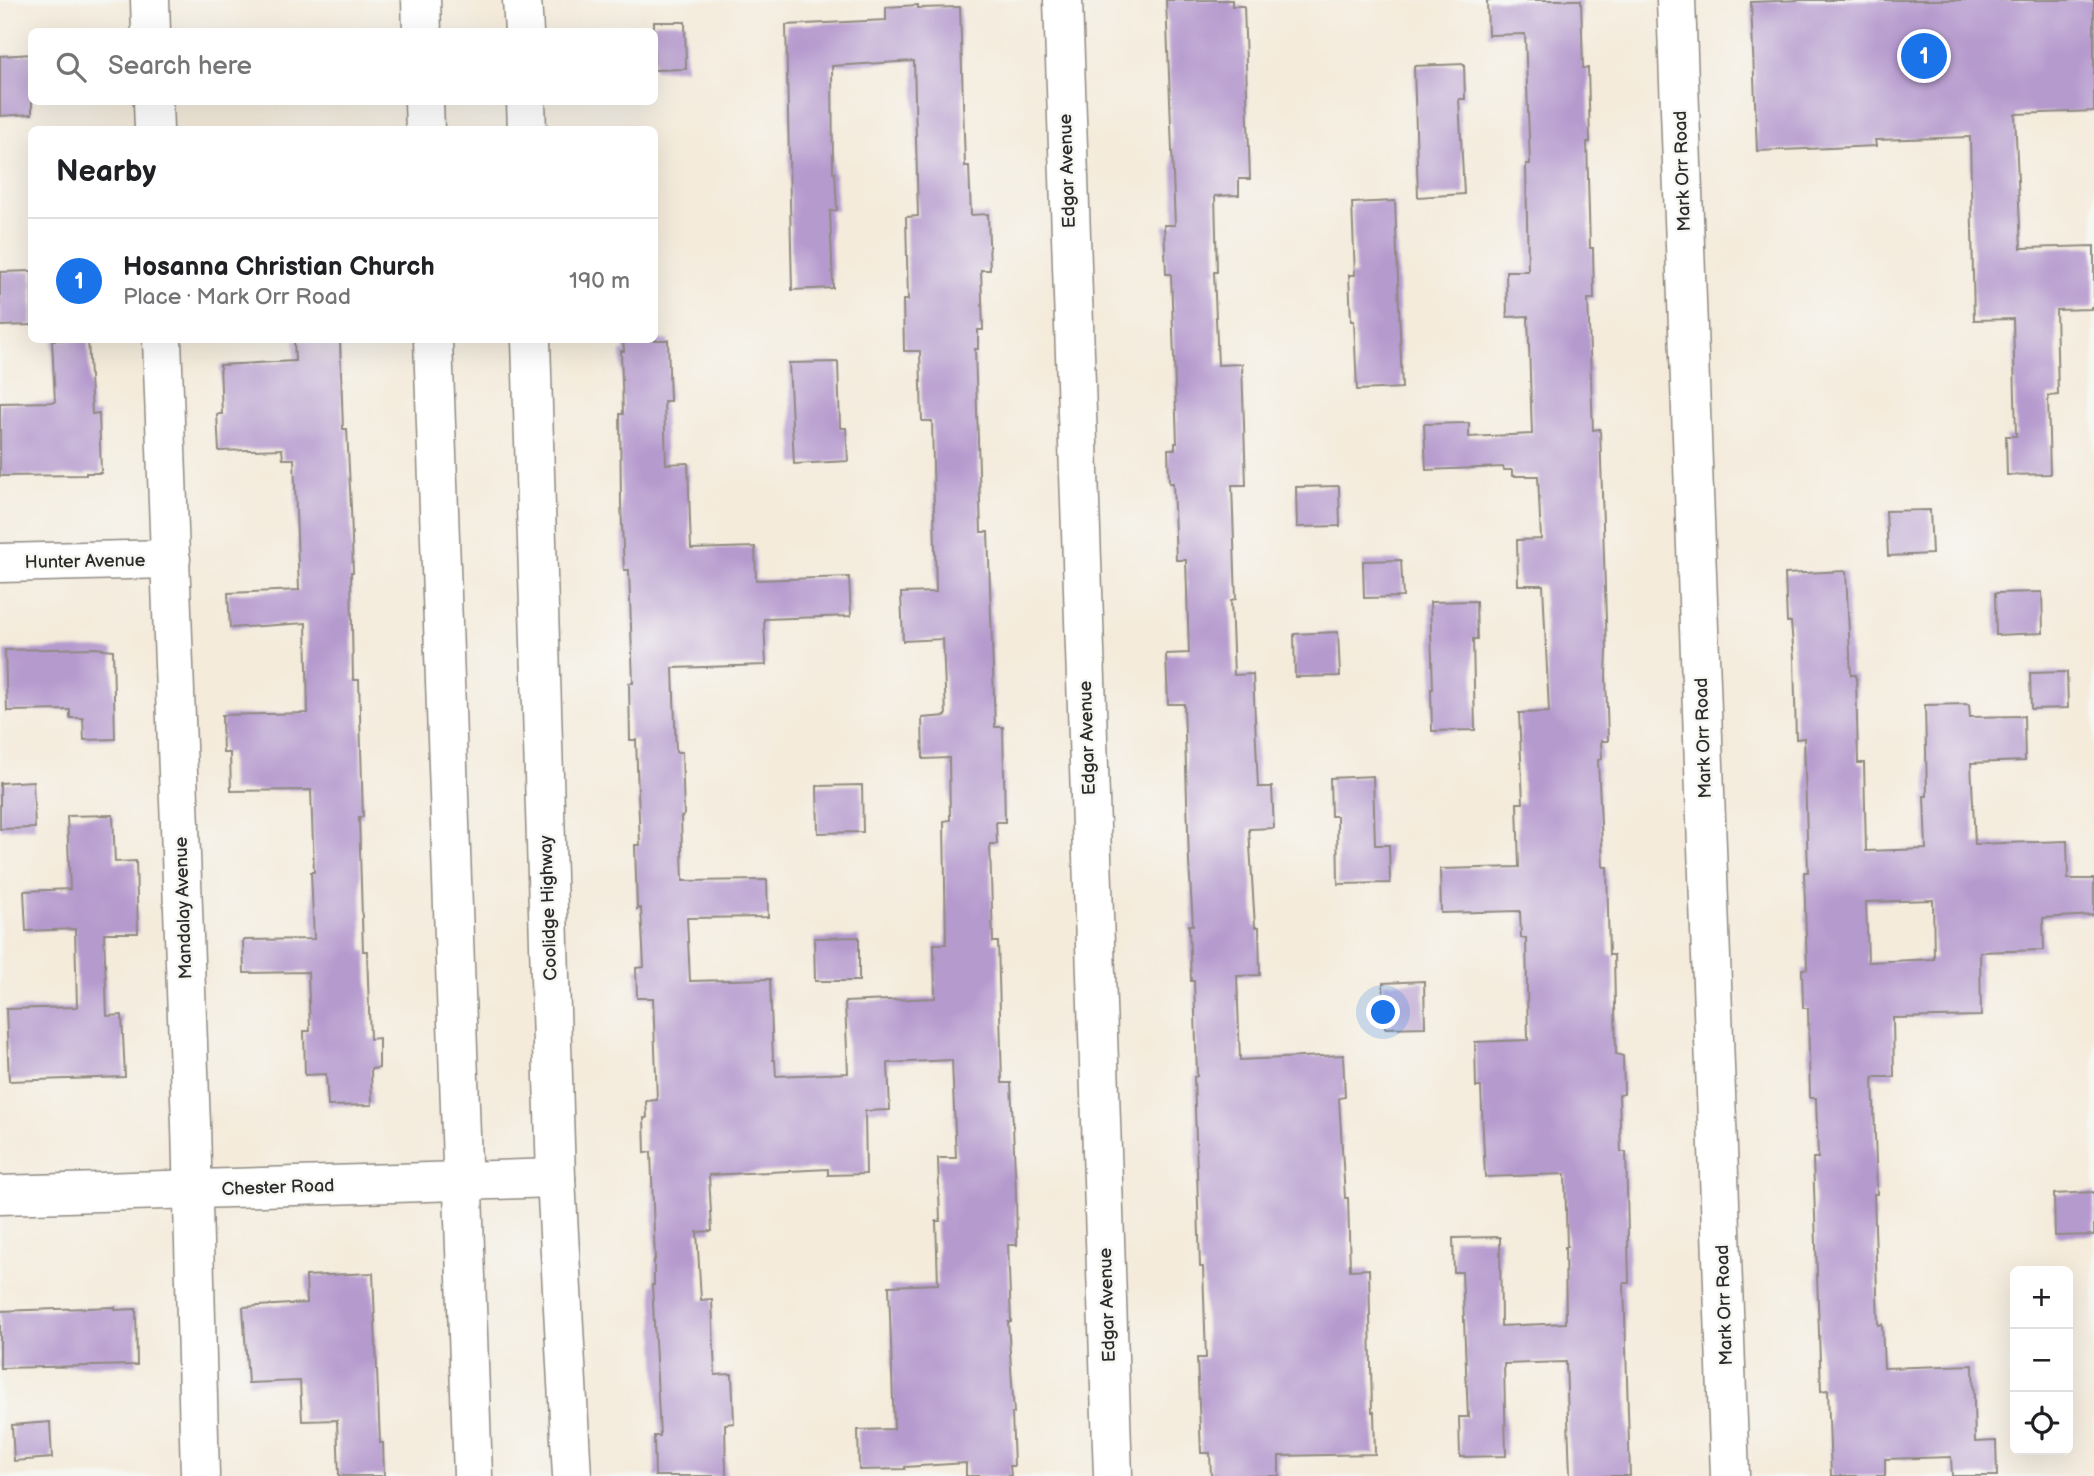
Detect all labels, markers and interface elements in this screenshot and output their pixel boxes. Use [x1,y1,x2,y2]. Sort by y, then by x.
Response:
search box [28,28,658,105]
pin: 1 [1901,30,1947,82]
icon: search [52,48,90,86]
text: Search here [108,51,252,82]
street label: Mark Orr Road [1670,110,1695,232]
street label: Edgar Avenue [1055,113,1080,229]
text: Nearby [56,154,156,190]
text: Hosanna Christian Church [123,252,435,283]
text: 1 [74,267,84,295]
text: 190 m [569,267,630,295]
text: Place · Mark Orr Road [123,283,351,311]
street label: Hunter Avenue [24,550,146,573]
street label: Mark Orr Road [1691,677,1716,799]
street label: Edgar Avenue [1075,680,1100,796]
street label: Coolidge Highway [535,834,562,981]
street label: Mandalay Avenue [171,836,196,980]
your location [1366,995,1400,1029]
street label: Chester Road [221,1175,335,1200]
street label: Mark Orr Road [1712,1244,1737,1366]
street label: Edgar Avenue [1095,1247,1120,1363]
map controls [2010,1266,2073,1455]
button: + [2010,1266,2073,1329]
button: − [2010,1329,2073,1392]
button: locate [2010,1392,2073,1455]

